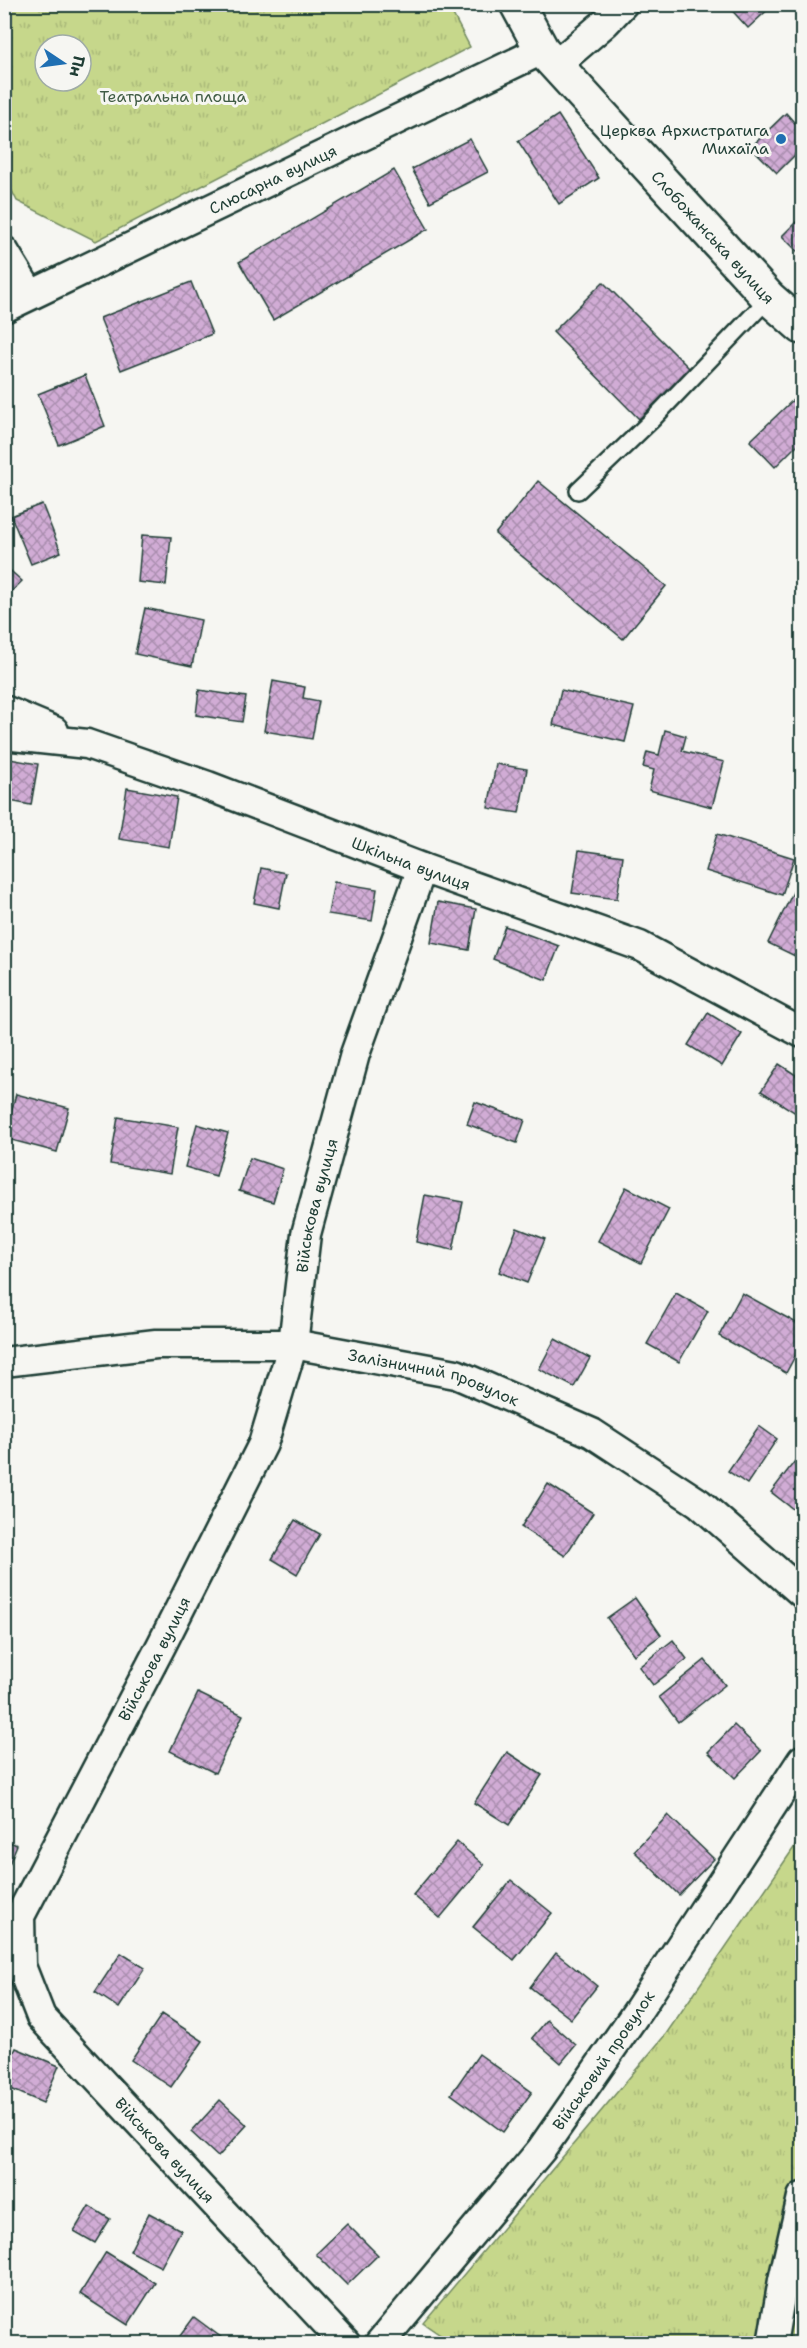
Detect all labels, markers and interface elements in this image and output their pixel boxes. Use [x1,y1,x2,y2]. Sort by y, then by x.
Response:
north arrow [33,33,93,93]
text: Пн [65,54,90,79]
park label: Театральна площа [100,86,246,107]
place label: Церква Архистратига Михаїла [600,120,769,159]
marker: Церква Архистратига Михаїла [774,132,788,146]
street label: Слюсарна вулиця [206,140,340,219]
street label: Слобожанська вулиця [646,166,779,309]
street label: Шкільна вулиця [349,832,473,896]
street label: Військова вулиця [292,1136,343,1274]
street label: Залізничний провулок [346,1344,523,1411]
street label: Військова вулиця [114,1593,195,1725]
street label: Військовий провулок [548,1986,660,2134]
street label: Військова вулиця [110,2093,219,2208]

